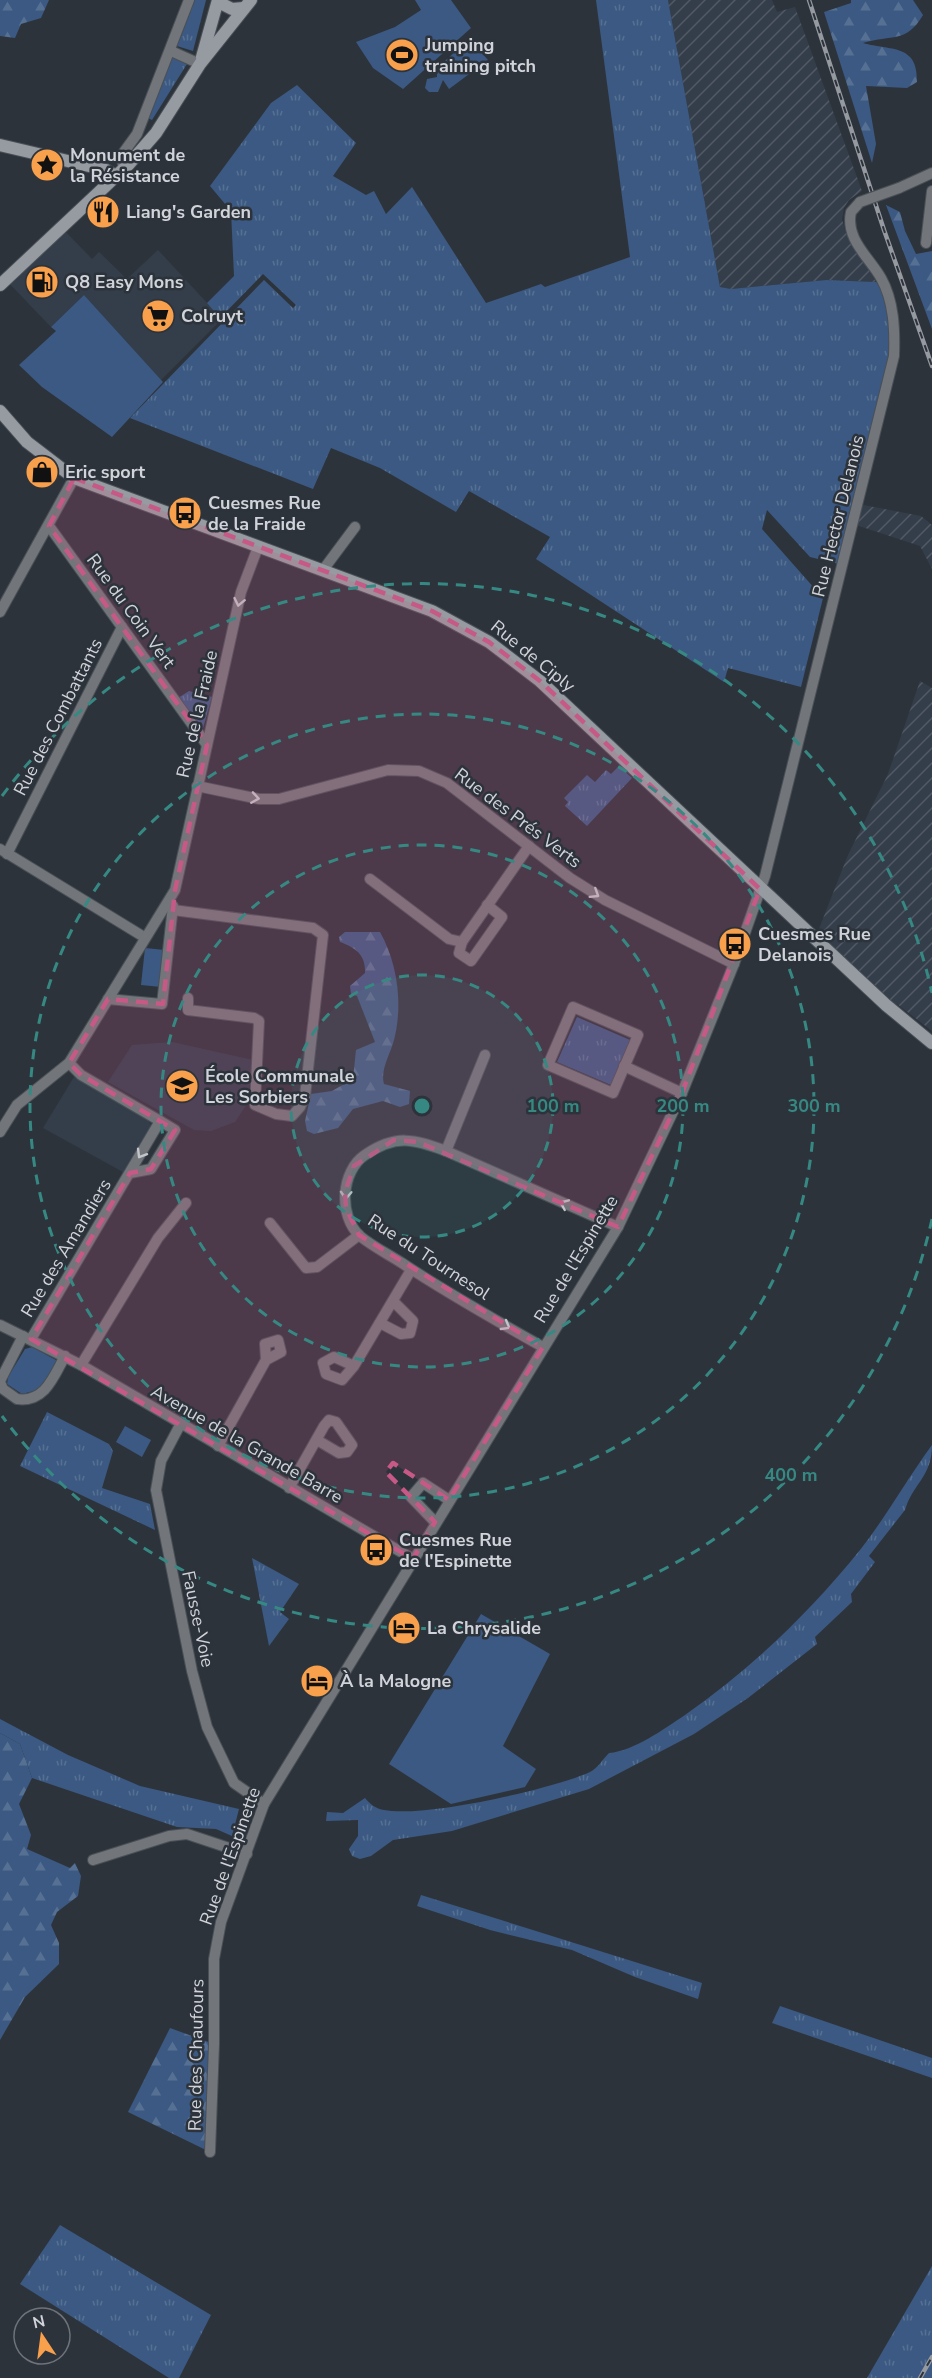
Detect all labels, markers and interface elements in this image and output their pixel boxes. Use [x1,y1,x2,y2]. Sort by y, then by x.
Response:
place label: Jumping training pitch [424,33,536,78]
sports icon: Jumping training pitch [384,37,420,73]
place label: Monument de la Résistance [70,143,186,188]
place icon: Monument de la Résistance [29,147,65,183]
restaurant icon: Liang's Garden [85,194,121,230]
place label: Liang's Garden [126,200,251,224]
fuel station icon: Q8 Easy Mons [24,264,60,300]
place label: Q8 Easy Mons [65,270,184,294]
supermarket icon: Colruyt [140,298,176,334]
place label: Colruyt [181,304,243,328]
street label: Rue Hector Delanois [806,433,870,599]
shop icon: Eric sport [24,454,60,490]
place label: Eric sport [65,460,145,484]
place label: Cuesmes Rue de la Fraide [208,491,321,536]
bus stop icon: Cuesmes Rue de la Fraide [167,495,203,531]
street label: Rue du Coin Vert [81,549,181,674]
one-way arrow [233,597,246,607]
street label: Rue de Ciply [486,615,581,698]
street label: Rue des Combattants [8,634,108,800]
street label: Rue de la Fraide [171,648,223,780]
street label: Rue des Prés Verts [450,762,586,874]
one-way arrow [250,791,259,803]
one-way arrow [588,887,599,898]
place label: Cuesmes Rue Delanois [758,922,871,967]
bus stop icon: Cuesmes Rue Delanois [717,926,753,962]
place label: École Communale Les Sorbiers [205,1064,355,1109]
school or university icon: École Communale Les Sorbiers [164,1068,200,1104]
text: 100 m [526,1094,580,1118]
text: 200 m [656,1094,710,1118]
text: 300 m [787,1094,841,1118]
centre of rings [412,1096,432,1116]
one-way arrow [137,1148,149,1158]
street label: Rue des Amandiers [15,1174,117,1322]
one-way arrow [340,1191,353,1200]
street label: Rue de l'Espinette [528,1191,624,1327]
one-way arrow [559,1199,570,1211]
street label: Rue du Tournesol [363,1208,495,1306]
one-way arrow [500,1319,510,1330]
street label: Avenue de la Grande Barre [147,1379,347,1509]
text: 400 m [764,1463,818,1487]
place label: Cuesmes Rue de l'Espinette [399,1528,512,1573]
bus stop icon: Cuesmes Rue de l'Espinette [358,1532,394,1568]
street label: Fausse-Voie [176,1569,220,1669]
hotel icon: La Chrysalide [386,1610,422,1646]
place label: La Chrysalide [427,1616,541,1640]
hotel icon: À la Malogne [299,1663,335,1699]
place label: À la Malogne [340,1669,452,1693]
street label: Rue de l'Espinette [194,1784,266,1928]
street label: Rue des Chaufours [183,1979,209,2131]
north arrow [12,2306,72,2366]
text: N [31,2310,47,2334]

